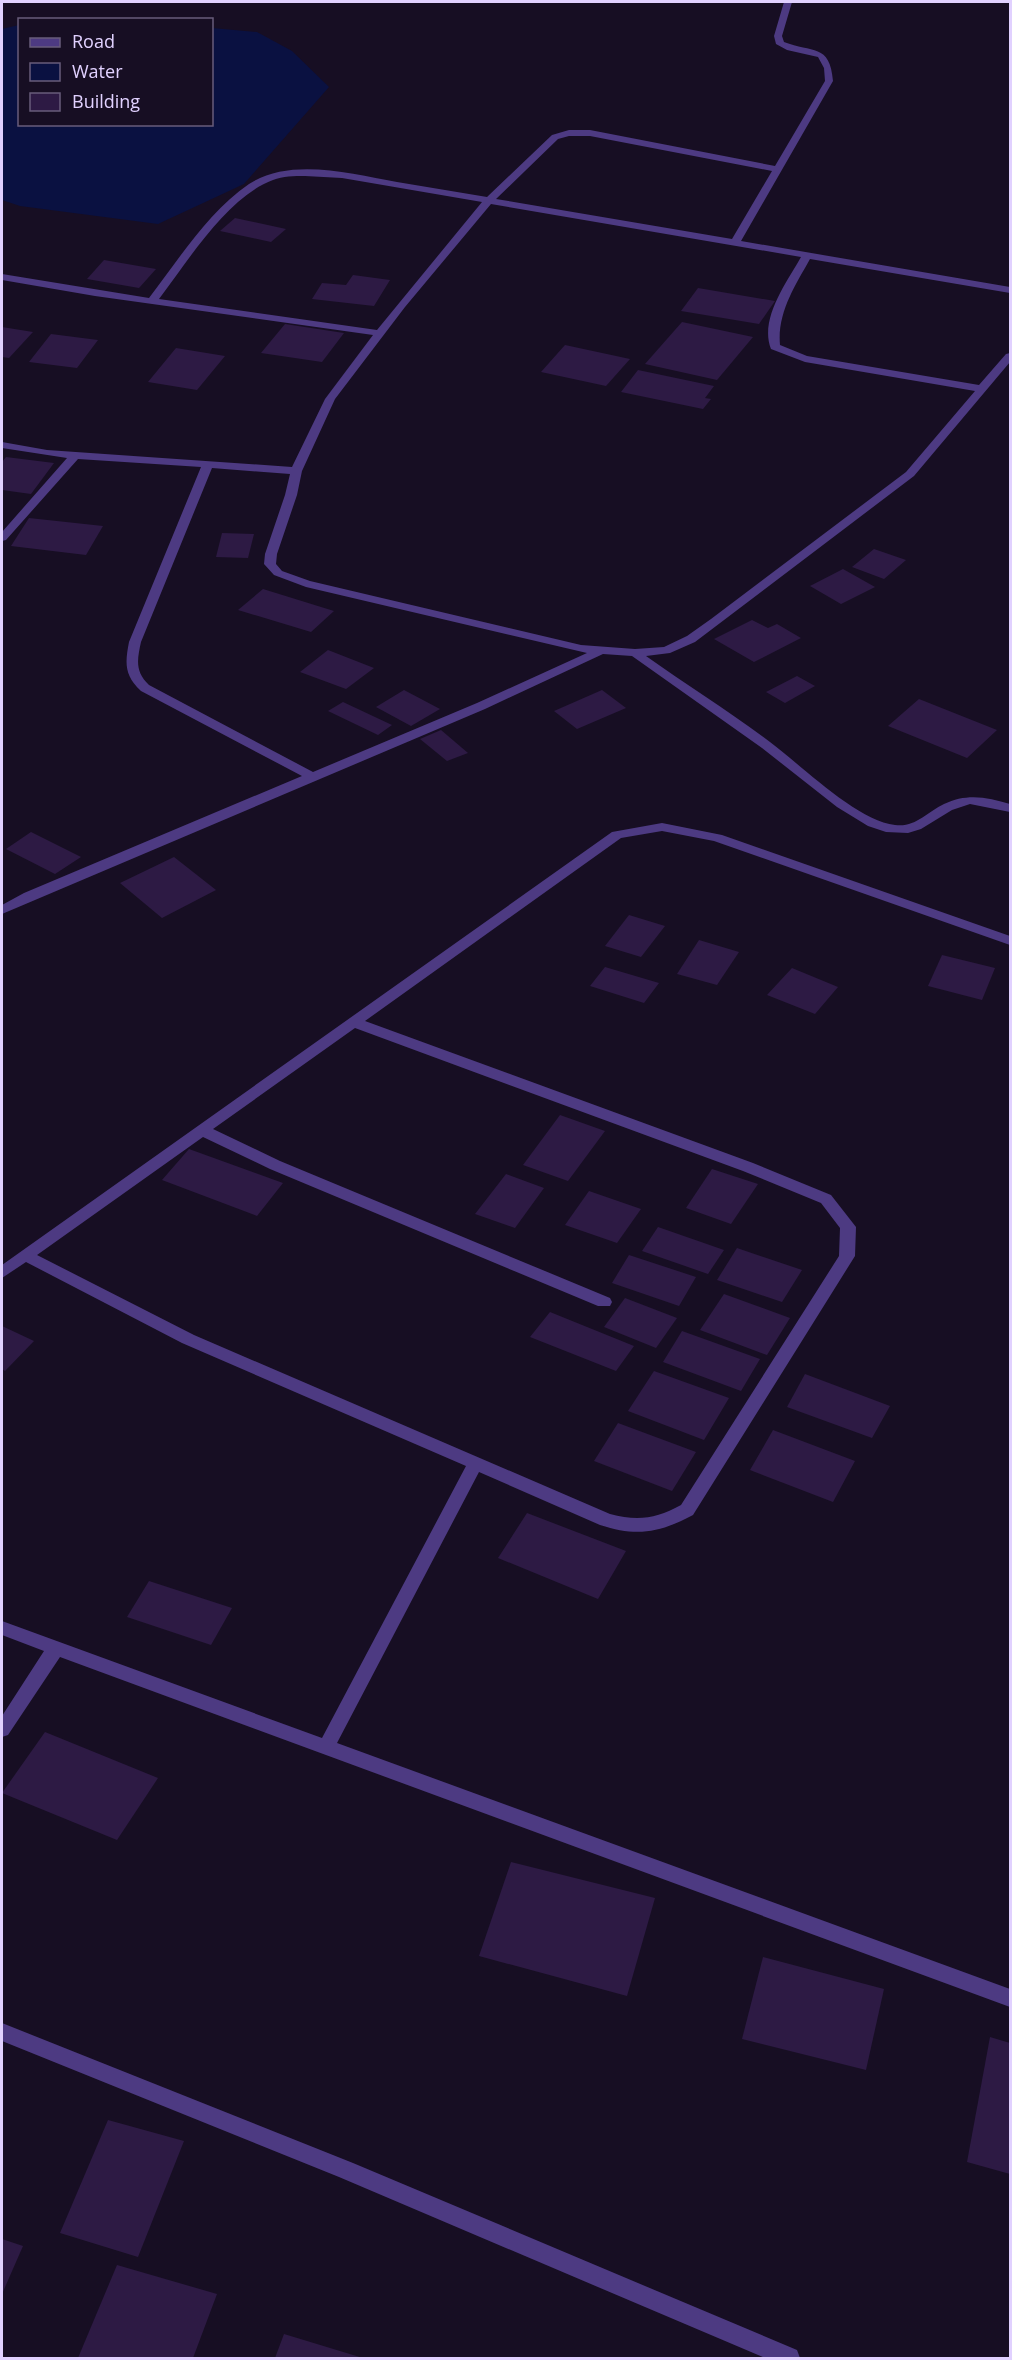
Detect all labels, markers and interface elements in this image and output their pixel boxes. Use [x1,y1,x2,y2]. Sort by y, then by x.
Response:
legend [18,18,213,126]
text: Road [72,29,115,53]
text: Water [72,59,123,83]
text: Building [72,89,140,113]

